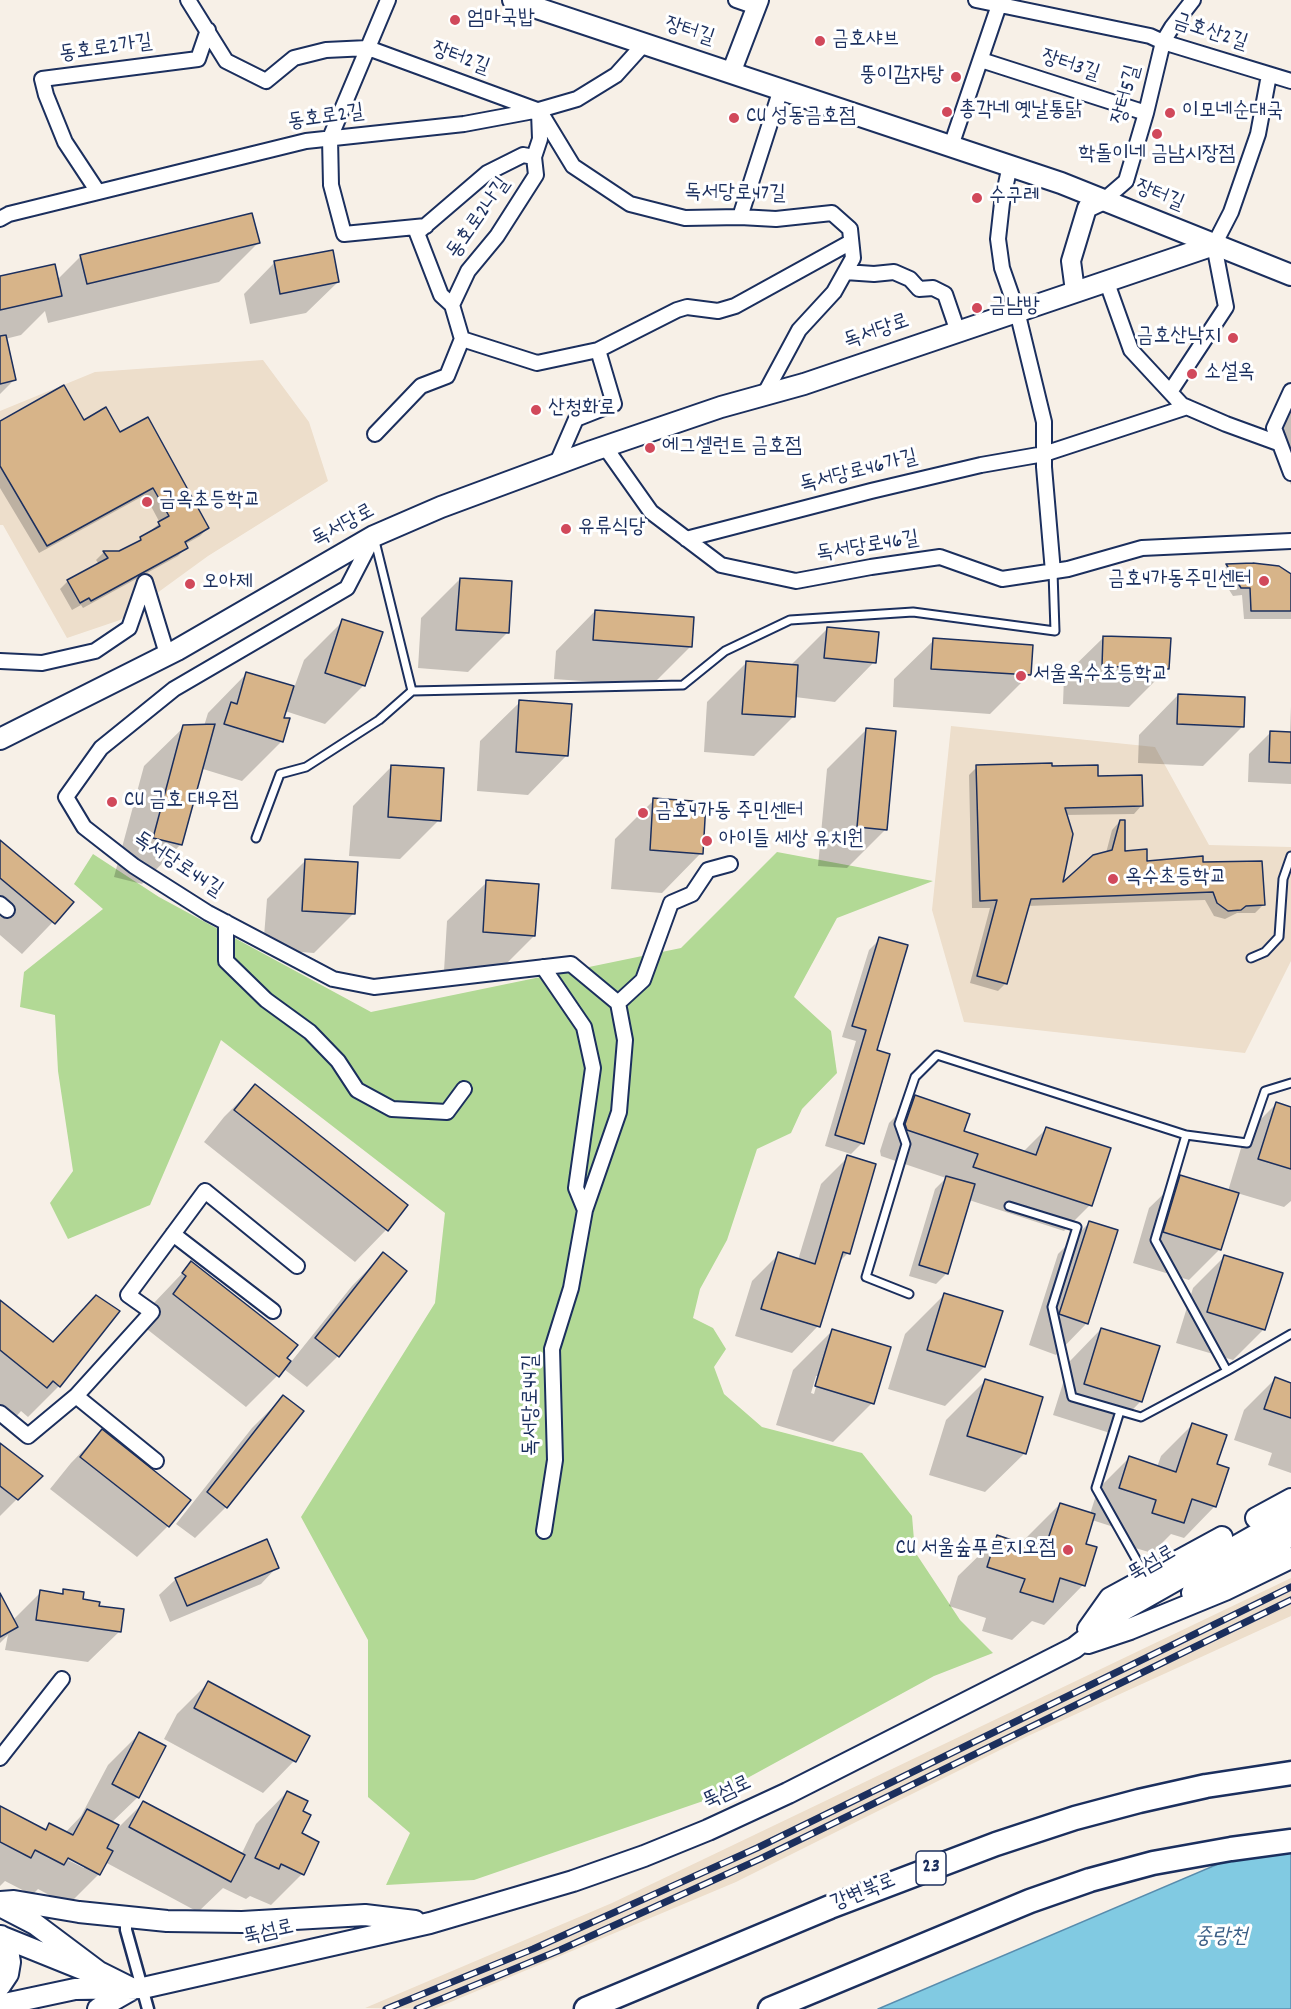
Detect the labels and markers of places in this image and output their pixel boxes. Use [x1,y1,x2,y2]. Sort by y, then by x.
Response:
place label: 엄마국밥 [467,7,535,33]
marker: 엄마국밥 [448,13,462,27]
place label: 금호샤브 [832,28,900,54]
marker: 금호샤브 [813,34,827,48]
place label: 뚱이감자탕 [860,64,944,90]
marker: 뚱이감자탕 [949,70,963,84]
place label: 총각네 옛날통닭 [959,99,1082,125]
place label: 이모네순대국 [1182,100,1283,126]
place label: CU 성동금호점 [746,105,856,131]
marker: 총각네 옛날통닭 [940,105,954,119]
marker: 이모네순대국 [1163,106,1177,120]
marker: CU 성동금호점 [727,111,741,125]
marker: 학돌이네 금남시장점 [1150,127,1164,141]
place label: 학돌이네 금남시장점 [1079,143,1235,169]
place label: 수구레 [989,185,1040,211]
marker: 수구레 [970,191,984,205]
place label: 금남방 [989,295,1040,321]
marker: 금남방 [970,301,984,315]
place label: 금호산낙지 [1137,325,1221,351]
marker: 금호산낙지 [1226,331,1240,345]
place label: 소설옥 [1204,361,1255,387]
marker: 소설옥 [1185,367,1199,381]
place label: 산청화로 [548,397,616,423]
marker: 산청화로 [529,403,543,417]
place label: 에그셀런트 금호점 [662,435,802,461]
marker: 에그셀런트 금호점 [643,441,657,455]
place label: 금옥초등학교 [159,489,260,515]
marker: 금옥초등학교 [140,495,154,509]
place label: 유류식당 [578,516,646,542]
marker: 유류식당 [559,522,573,536]
place label: 금호4가동주민센터 [1108,568,1252,594]
place label: 오아제 [202,571,253,597]
marker: 금호4가동주민센터 [1257,574,1271,588]
marker: 오아제 [183,577,197,591]
place label: 서울옥수초등학교 [1033,663,1168,689]
marker: 서울옥수초등학교 [1014,669,1028,683]
place label: CU 금호 대우점 [124,789,239,815]
marker: CU 금호 대우점 [105,795,119,809]
place label: 금호4가동 주민센터 [655,800,804,826]
marker: 금호4가동 주민센터 [636,806,650,820]
place label: 아이들 세상 유치원 [719,828,864,854]
marker: 아이들 세상 유치원 [700,834,714,848]
place label: 옥수초등학교 [1125,866,1226,892]
marker: 옥수초등학교 [1106,872,1120,886]
place label: CU 서울숲푸르지오점 [896,1537,1056,1563]
marker: CU 서울숲푸르지오점 [1061,1543,1075,1557]

